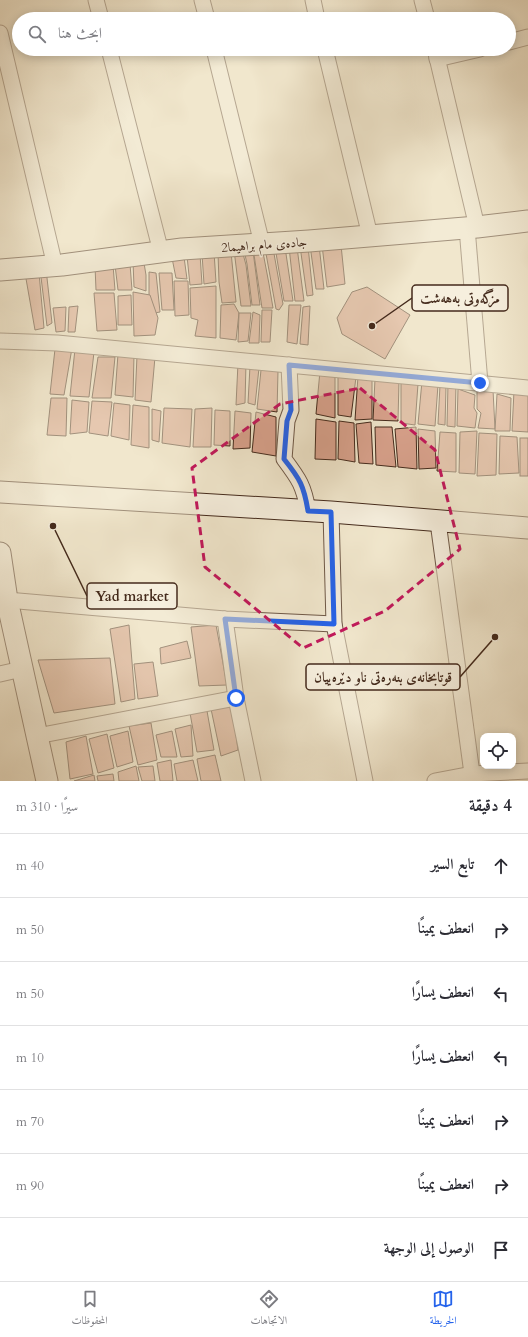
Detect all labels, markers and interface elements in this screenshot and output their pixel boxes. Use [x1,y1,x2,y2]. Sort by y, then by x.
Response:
search box [12,12,516,56]
icon: search [26,23,48,45]
text: ابحث هنا [58,23,102,43]
street label: جادەی مام براهیما2 [221,233,308,259]
callout: مزگەوتی بەهەشت [412,285,508,311]
text: مزگەوتی بەهەشت [420,288,500,308]
route end [471,374,489,392]
callout: Yad market [87,583,177,609]
text: Yad market [95,587,169,606]
callout: قوتابخانەى بنەرەتى ناو دێرەييان [306,664,460,690]
text: قوتابخانەى بنەرەتى ناو دێرەييان [314,668,452,687]
route start [227,689,245,707]
map controls [480,733,516,769]
button: locate [480,733,516,769]
text: 4 دقيقة [469,794,512,817]
text: سيرًا · 310 m [16,798,78,816]
text: تابع السير [431,854,474,874]
icon: ahead [490,855,512,877]
text: 40 m [16,857,44,875]
text: انعطف يمينًا [418,918,474,938]
icon: right [490,919,512,941]
text: 50 m [16,921,44,939]
text: انعطف يسارًا [412,982,474,1002]
icon: left [490,983,512,1005]
text: 50 m [16,985,44,1003]
text: انعطف يسارًا [412,1046,474,1066]
icon: left [490,1047,512,1069]
text: 10 m [16,1049,44,1067]
text: انعطف يمينًا [418,1110,474,1130]
icon: right [490,1111,512,1133]
text: 70 m [16,1113,44,1131]
text: انعطف يمينًا [418,1174,474,1194]
icon: right [490,1175,512,1197]
text: 90 m [16,1177,44,1195]
text: الوصول إلى الوجهة [384,1238,474,1258]
icon: arrive [490,1239,512,1261]
tab: المحفوظات [71,1288,108,1331]
tab: الاتجاهات [250,1288,287,1331]
tab: الخريطة [430,1288,457,1331]

